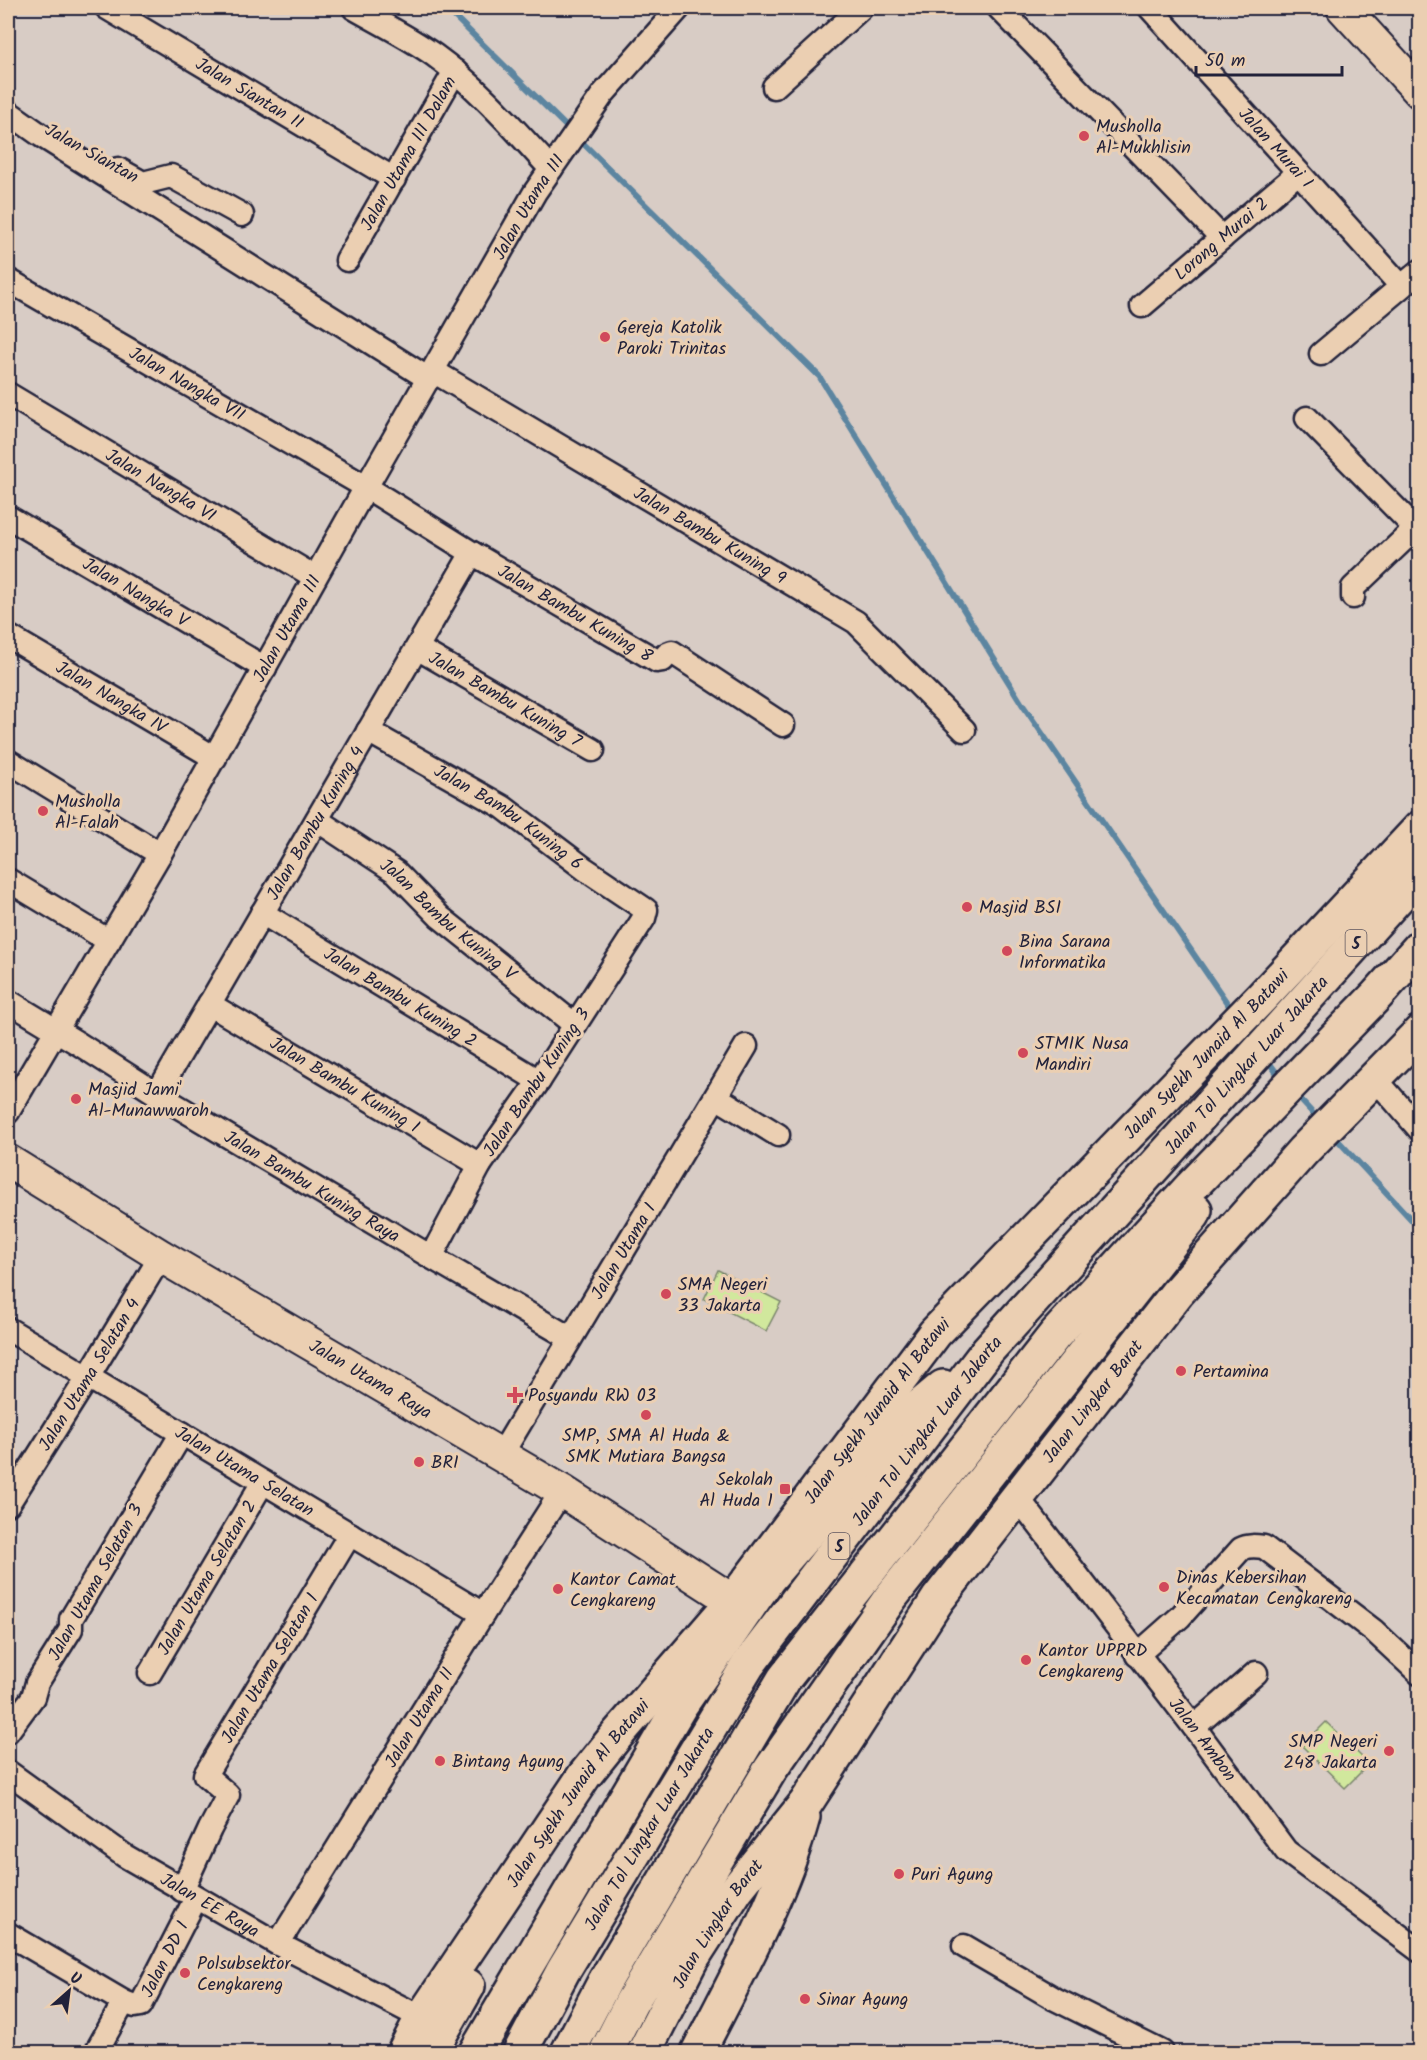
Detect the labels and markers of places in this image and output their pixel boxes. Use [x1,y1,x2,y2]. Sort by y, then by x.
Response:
place label: Musholla Al-Mukhlisin [1096,113,1191,163]
marker: Musholla Al-Mukhlisin [1077,129,1091,143]
place label: Gereja Katolik Paroki Trinitas [617,314,726,364]
marker: Gereja Katolik Paroki Trinitas [598,330,612,344]
place label: Musholla Al-Falah [55,788,121,838]
marker: Musholla Al-Falah [36,804,50,818]
place label: Masjid BSI [979,894,1061,923]
marker: Masjid BSI [960,900,974,914]
place label: Bina Sarana Informatika [1019,928,1110,978]
marker: Bina Sarana Informatika [1000,944,1014,958]
place label: STMIK Nusa Mandiri [1035,1030,1129,1080]
marker: STMIK Nusa Mandiri [1016,1046,1030,1060]
place label: Masjid Jami' Al-Munawwaroh [88,1076,209,1126]
marker: Masjid Jami' Al-Munawwaroh [69,1092,83,1106]
place label: SMA Negeri 33 Jakarta [678,1271,768,1321]
marker: SMA Negeri 33 Jakarta [659,1287,673,1301]
place label: Pertamina [1193,1358,1269,1387]
marker: Pertamina [1174,1364,1188,1378]
place label: Posyandu RW 03 [528,1382,656,1411]
marker: Posyandu RW 03 [506,1386,524,1404]
marker: SMP, SMA Al Huda & SMK Mutiara Bangsa [639,1408,653,1422]
place label: SMP, SMA Al Huda & SMK Mutiara Bangsa [562,1422,730,1472]
place label: BRI [431,1449,459,1478]
marker: BRI [412,1455,426,1469]
place label: Sekolah Al Huda 1 [699,1466,773,1516]
marker: Sekolah Al Huda 1 [778,1482,792,1496]
place label: Dinas Kebersihan Kecamatan Cengkareng [1176,1564,1352,1614]
place label: Kantor Camat Cengkareng [570,1566,677,1616]
marker: Dinas Kebersihan Kecamatan Cengkareng [1157,1580,1171,1594]
marker: Kantor Camat Cengkareng [551,1582,565,1596]
place label: Kantor UPPRD Cengkareng [1038,1637,1148,1687]
marker: Kantor UPPRD Cengkareng [1019,1653,1033,1667]
place label: SMP Negeri 248 Jakarta [1283,1728,1378,1778]
marker: SMP Negeri 248 Jakarta [1382,1744,1396,1758]
place label: Bintang Agung [452,1748,564,1777]
marker: Bintang Agung [433,1754,447,1768]
place label: Puri Agung [911,1861,993,1890]
marker: Puri Agung [892,1867,906,1881]
place label: Polsubsektor Cengkareng [197,1950,291,2000]
marker: Polsubsektor Cengkareng [178,1966,192,1980]
place label: Sinar Agung [817,1986,908,2015]
marker: Sinar Agung [798,1992,812,2006]

